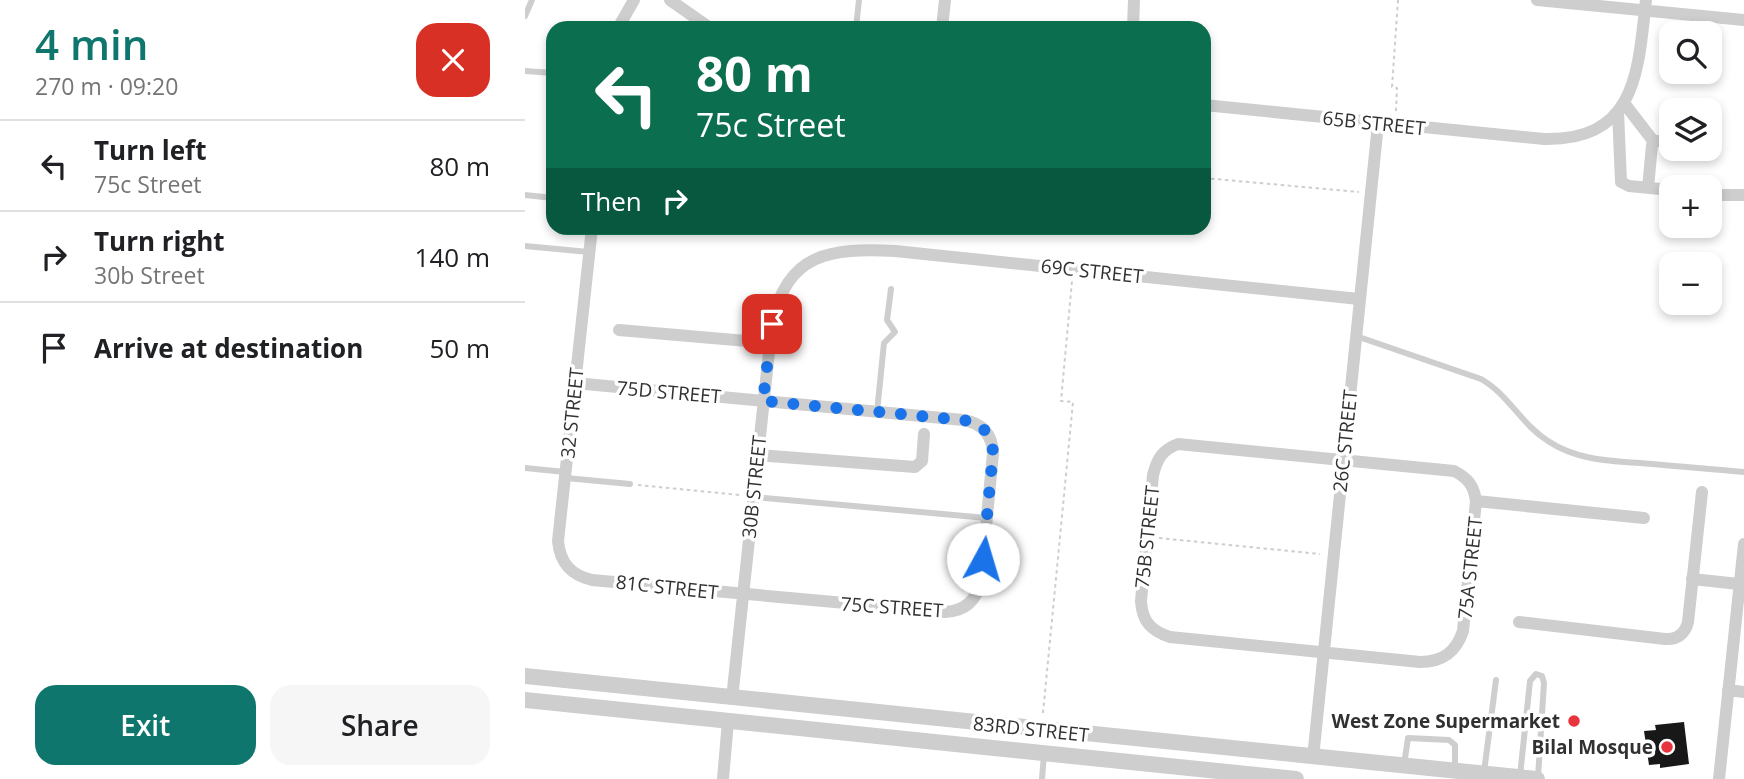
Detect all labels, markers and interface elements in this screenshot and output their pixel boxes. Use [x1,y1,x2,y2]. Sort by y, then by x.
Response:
text: 4 min [35,15,148,72]
map controls [1659,21,1722,315]
button: search [1659,21,1722,84]
button: close [416,23,490,97]
text: 80 m [696,40,813,106]
icon: left [581,49,672,140]
text: 270 m · 09:20 [35,70,178,102]
button: layers [1659,98,1722,161]
text: 75c Street [696,103,846,146]
street label: 65B STREET [1321,105,1427,141]
text: Turn left [94,132,206,168]
icon: left [35,147,73,185]
text: 80 m [429,148,490,184]
text: 75c Street [94,168,202,200]
button: + [1659,175,1722,238]
icon: right [656,182,694,220]
text: Then [581,183,642,219]
text: Turn right [94,223,225,259]
icon: right [35,238,73,276]
text: 140 m [415,239,490,275]
button: − [1659,252,1722,315]
street label: 69C STREET [1040,253,1145,289]
text: 30b Street [94,259,205,291]
pin [742,294,802,354]
icon: arrive [753,305,791,343]
icon: arrive [35,329,73,367]
text: Arrive at destination [94,330,363,366]
text: 50 m [429,330,490,366]
street label: 32 STREET [554,366,590,460]
street label: 75D STREET [616,374,723,410]
street label: 26C STREET [1327,388,1363,493]
street label: 30B STREET [736,434,772,540]
street label: 75B STREET [1129,484,1165,590]
street label: 75A STREET [1452,515,1488,621]
position arrow [946,522,1020,596]
street label: 81C STREET [615,569,720,605]
street label: 75C STREET [840,590,945,624]
button: Exit [35,685,256,765]
button: Share [270,685,490,765]
place label: West Zone Supermarket [1332,708,1560,734]
street label: 83RD STREET [972,710,1091,748]
marker: West Zone Supermarket [1566,713,1582,729]
place label: Bilal Mosque [1532,734,1653,760]
marker: Bilal Mosque [1659,739,1675,755]

